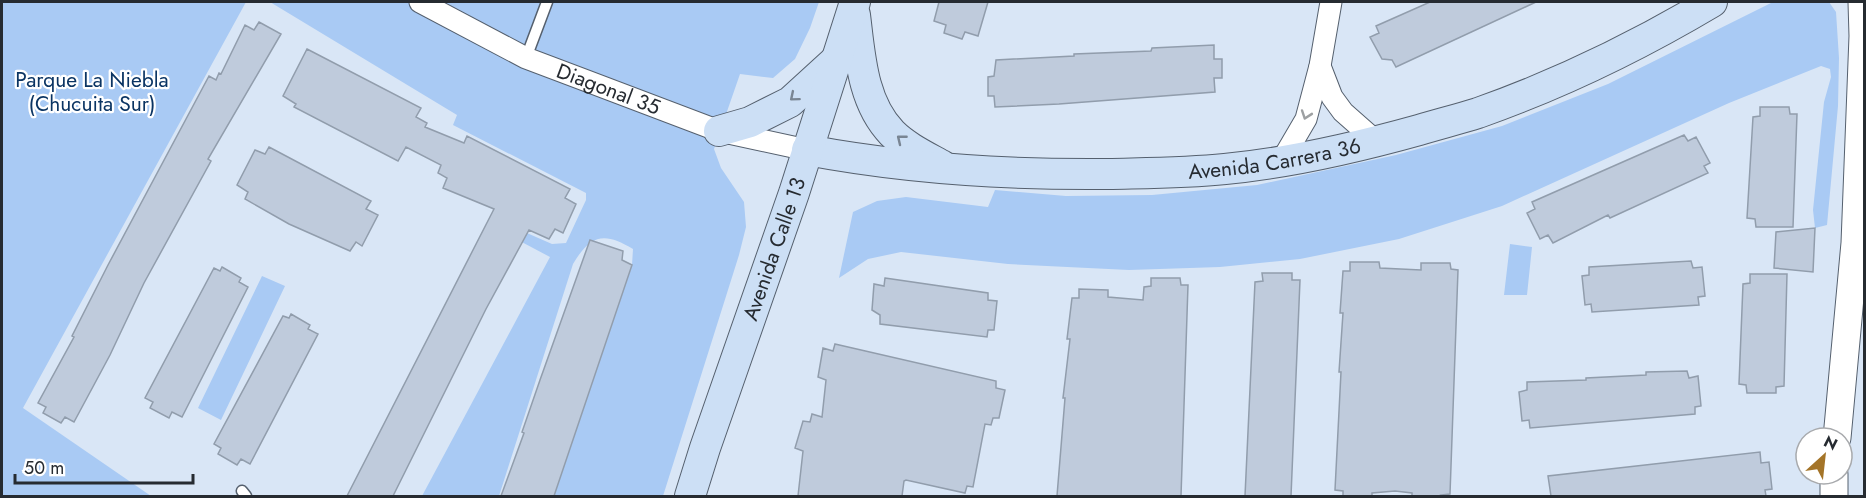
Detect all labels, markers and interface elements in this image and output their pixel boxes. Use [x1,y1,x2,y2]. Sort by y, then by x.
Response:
street label: Diagonal 35 [552,56,665,122]
park label: Parque La Niebla (Chucuita Sur) [15,65,169,119]
one-way arrow [790,89,801,100]
one-way arrow [1301,109,1314,120]
street label: Avenida Carrera 36 [1188,131,1364,187]
one-way arrow [897,136,908,147]
street label: Avenida Calle 13 [736,174,813,325]
north arrow [1794,426,1854,486]
text: N [1820,430,1841,456]
scale bar [15,447,194,485]
text: 50 m [24,455,64,481]

